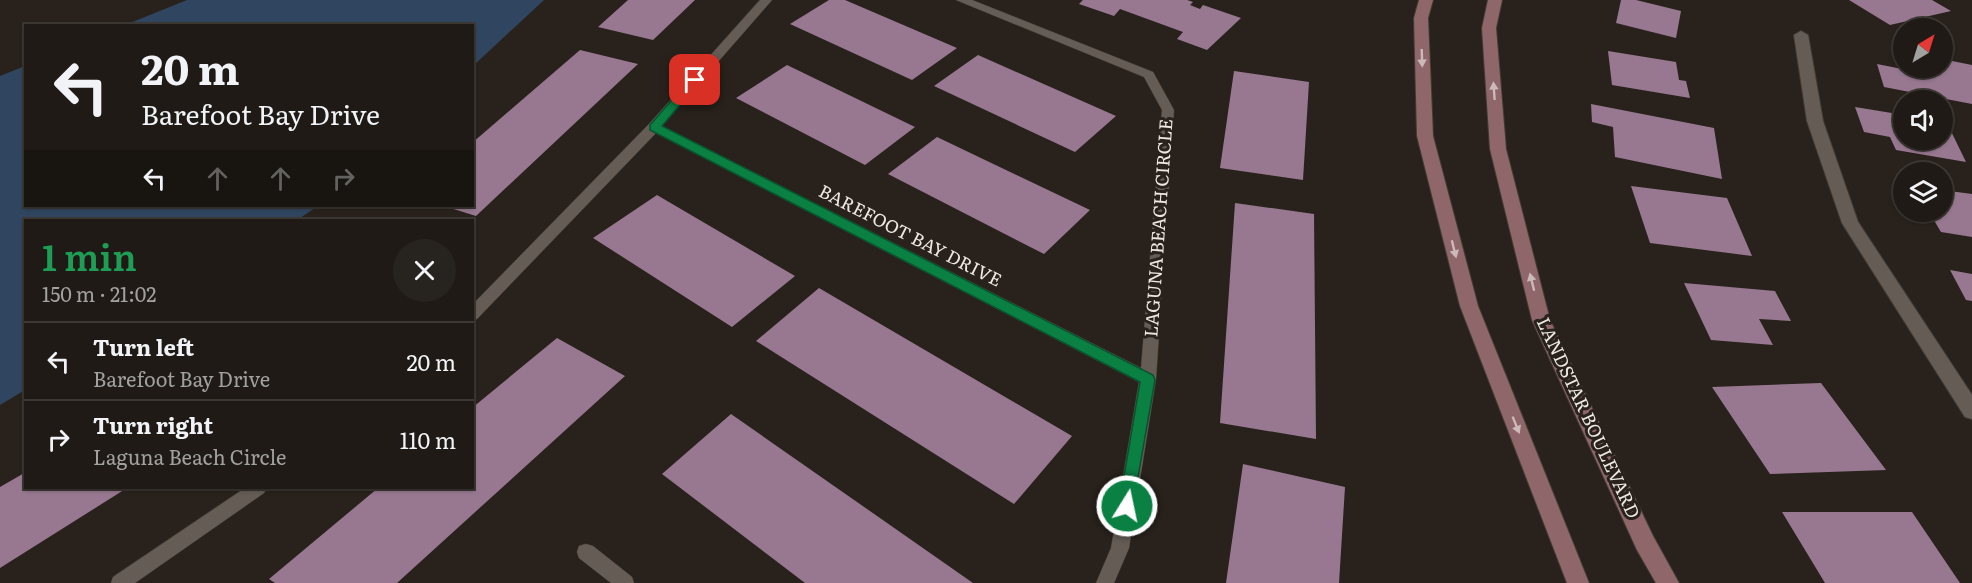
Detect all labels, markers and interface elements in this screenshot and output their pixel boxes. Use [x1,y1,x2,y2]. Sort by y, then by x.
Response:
north arrow [1893,18,1953,78]
map controls [1893,18,1953,222]
text: 20 m [141,36,240,98]
icon: left [42,48,120,126]
one-way arrow [1417,48,1427,67]
pin [669,54,720,105]
icon: arrive [678,63,711,96]
one-way arrow [1489,82,1499,101]
button: sound [1893,90,1953,150]
text: Barefoot Bay Drive [141,93,380,133]
street label: LAGUNA BEACH CIRCLE [1136,118,1179,338]
icon: left [138,162,171,195]
icon: ahead [201,162,234,195]
icon: ahead [264,162,297,195]
icon: right [327,162,360,195]
button: layers [1893,162,1953,222]
street label: BAREFOOT BAY DRIVE [814,177,1007,293]
text: 1 min [42,229,137,282]
button: close [393,239,456,302]
one-way arrow [1450,240,1459,258]
one-way arrow [1526,273,1536,291]
text: 150 m · 21:02 [42,278,156,308]
street label: LANDSTAR BOULEVARD [1531,312,1648,522]
text: Turn left [93,330,194,363]
icon: left [42,345,75,378]
text: 20 m [406,345,456,378]
text: Barefoot Bay Drive [93,363,270,393]
text: Turn right [93,408,213,441]
one-way arrow [1512,416,1521,434]
icon: right [42,423,75,456]
text: 110 m [400,423,456,456]
text: Laguna Beach Circle [93,441,286,471]
position arrow [1095,474,1159,538]

